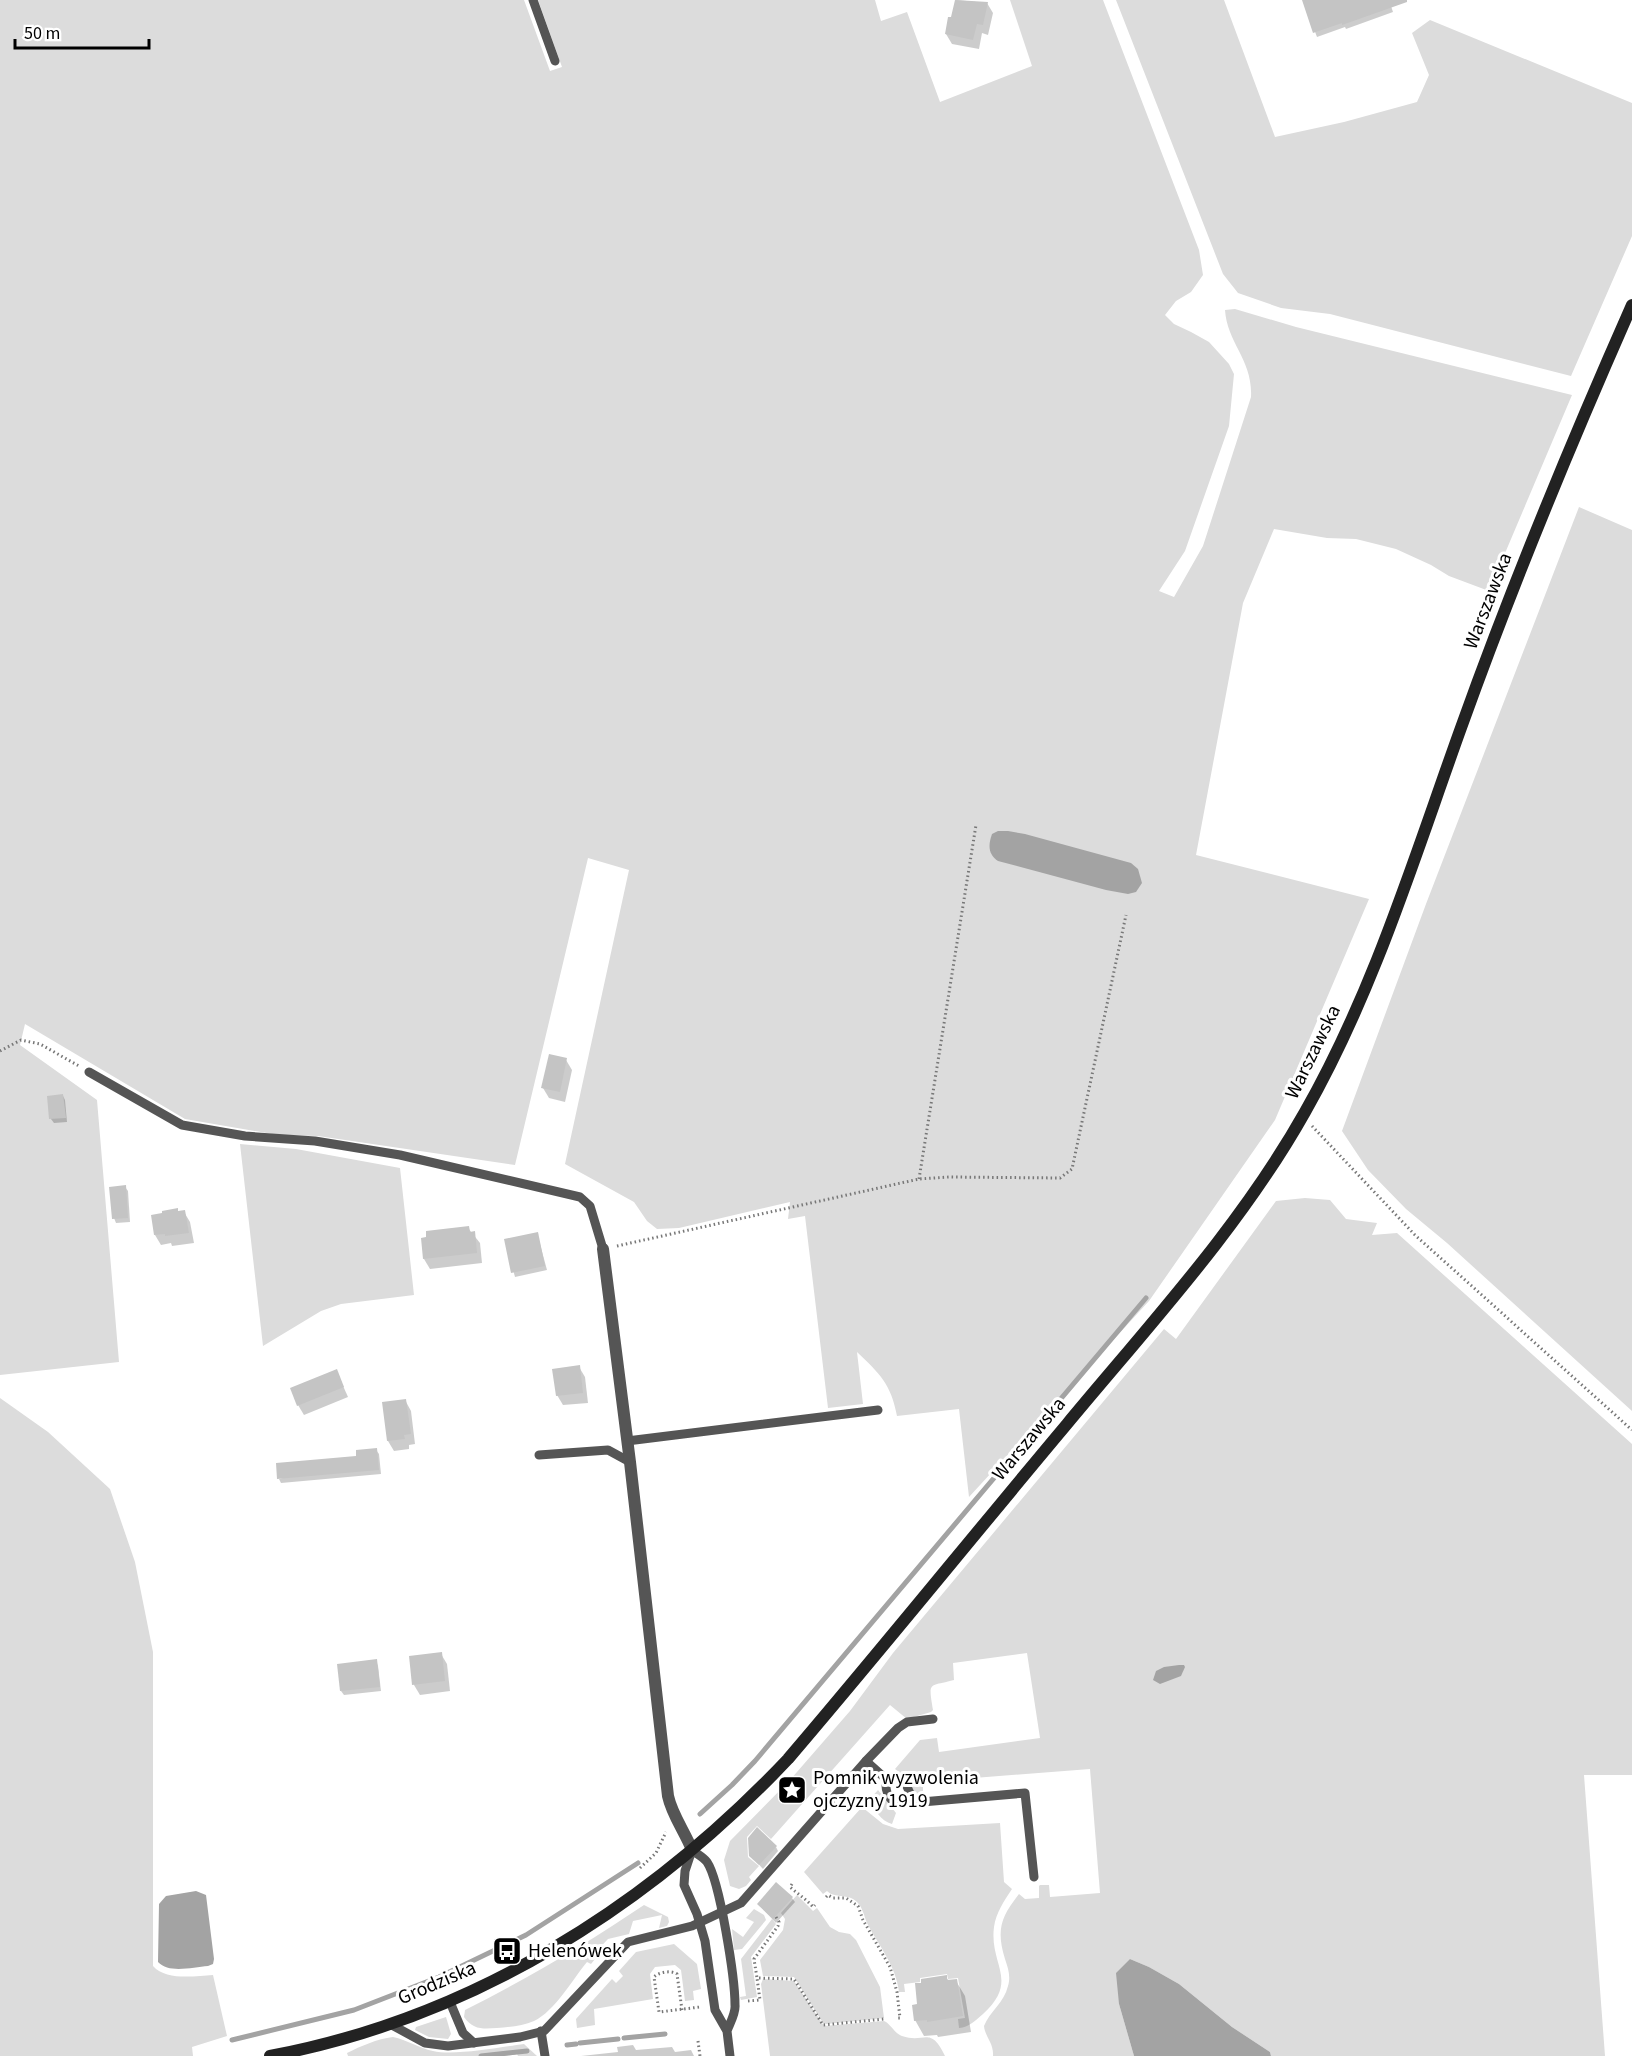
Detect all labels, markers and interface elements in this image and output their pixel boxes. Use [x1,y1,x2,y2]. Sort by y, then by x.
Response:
scale bar [15,12,148,50]
text: 50 m [24,21,60,46]
street label: Warszawska [1457,549,1519,653]
street label: Warszawska [1278,1000,1348,1104]
street label: Warszawska [986,1391,1072,1487]
place label: Pomnik wyzwolenia ojczyzny 1919 [813,1764,979,1815]
place icon: Pomnik wyzwolenia ojczyzny 1919 [776,1774,808,1806]
bus stop icon: Helenówek [491,1935,523,1967]
place label: Helenówek [528,1937,622,1965]
street label: Grodziska [394,1954,480,2012]

